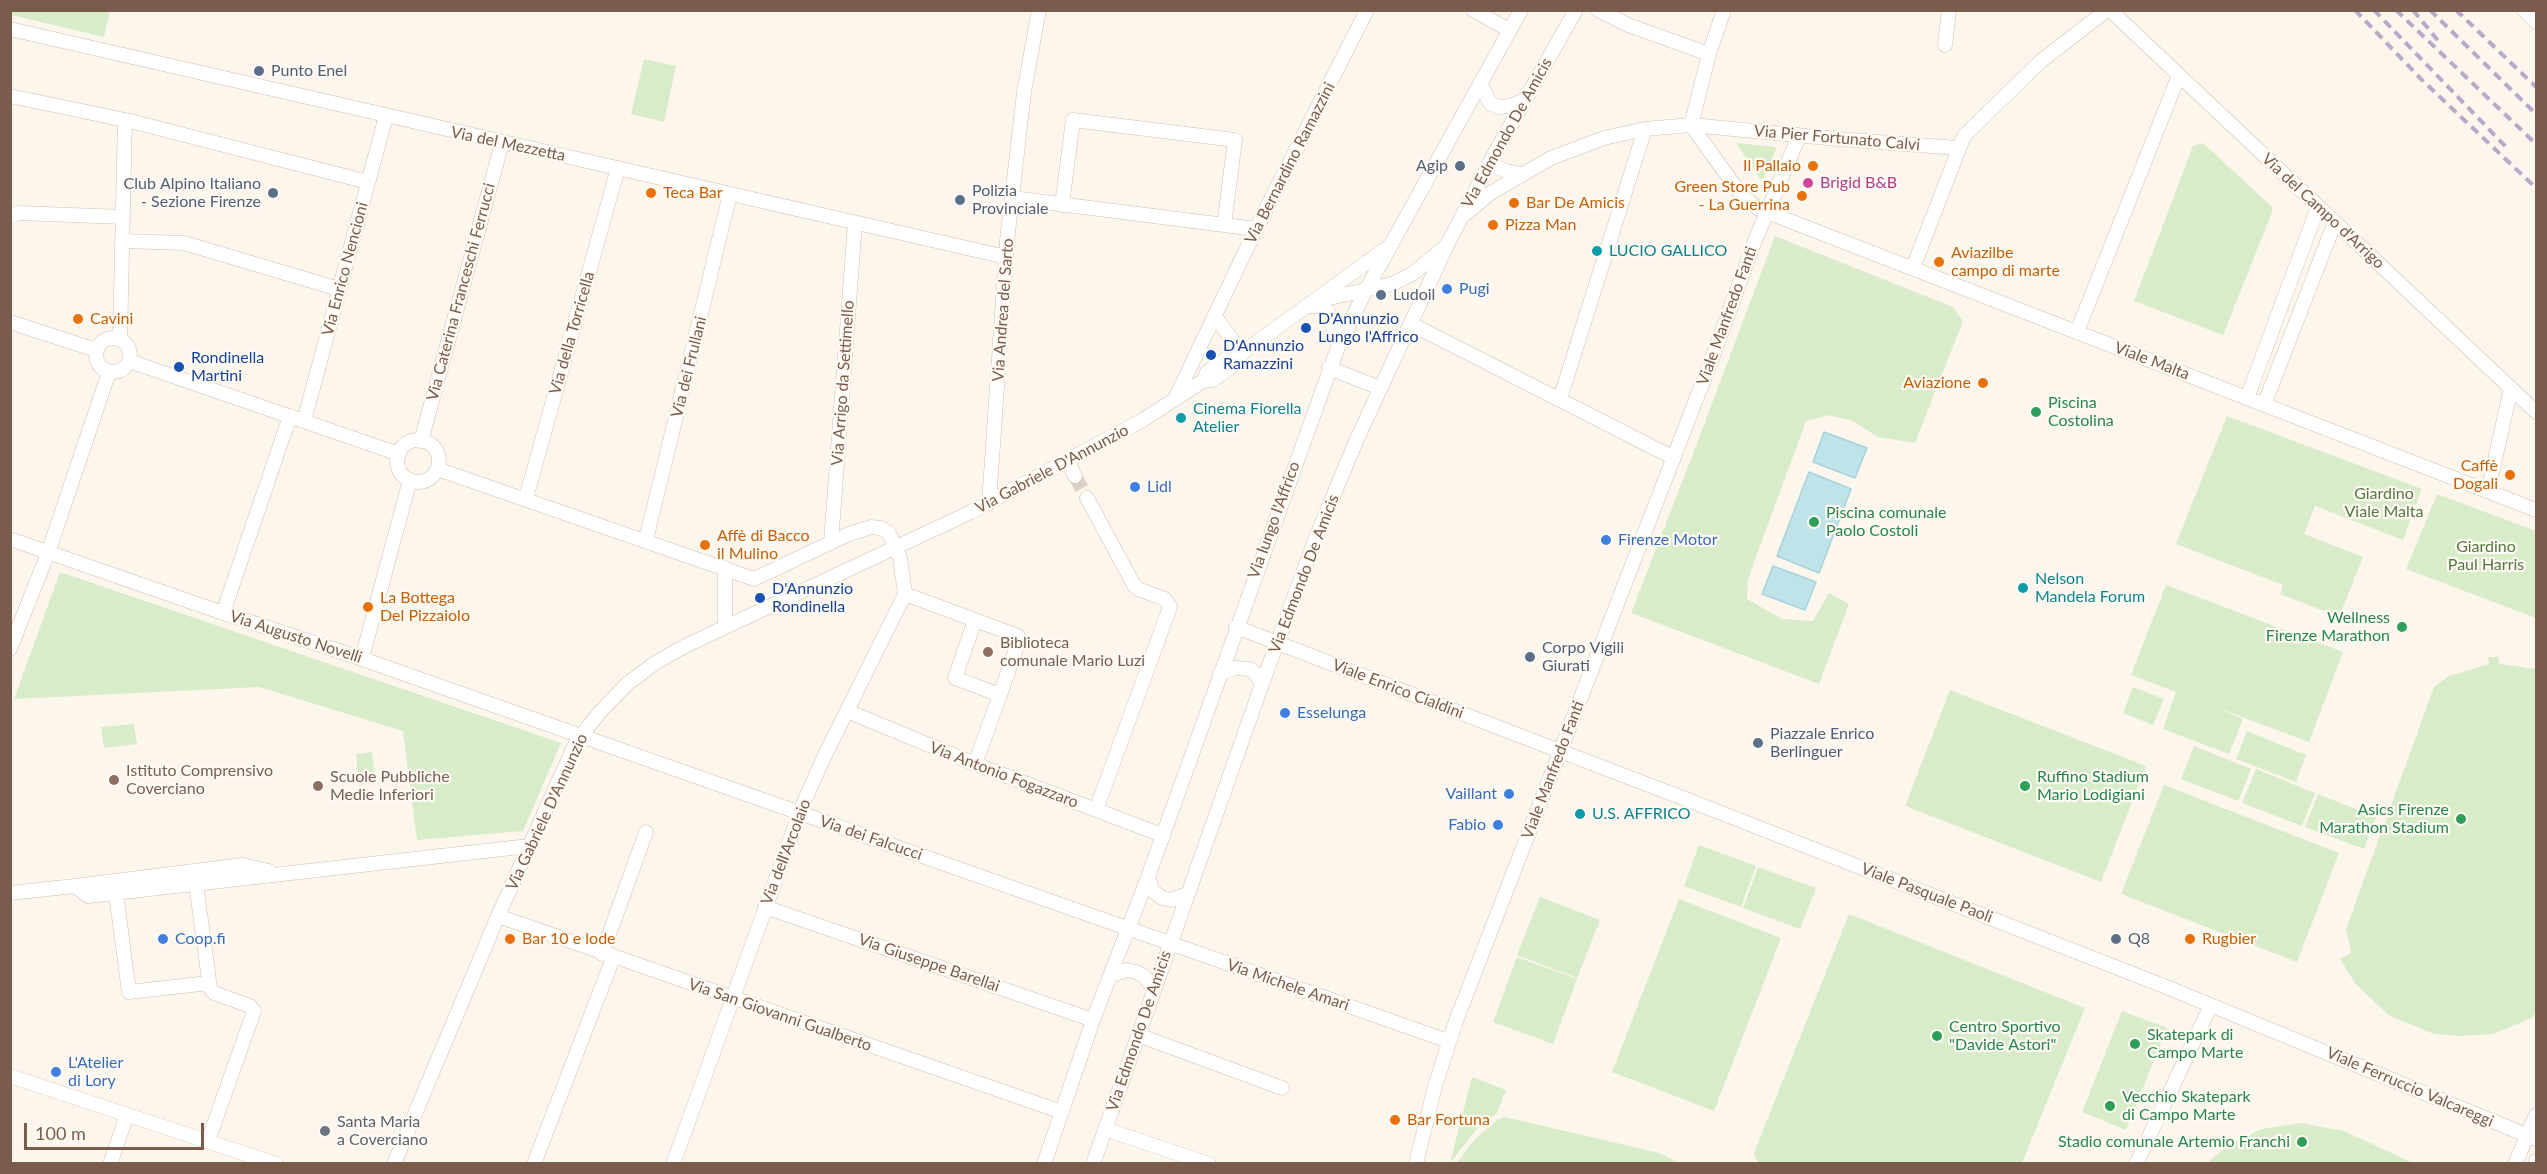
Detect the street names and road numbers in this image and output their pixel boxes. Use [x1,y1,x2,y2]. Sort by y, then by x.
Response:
street label: Via Edmondo De Amicis [1458,55,1556,211]
street label: Via Bernardino Ramazzini [1241,79,1339,247]
street label: Via Pier Fortunato Calvi [1753,121,1921,155]
street label: Via del Mezzetta [449,122,567,166]
street label: Via del Campo d'Arrigo [2258,149,2388,273]
street label: Via Caterina Franceschi Ferrucci [423,181,499,403]
street label: Via Enrico Nencioni [318,200,372,338]
street label: Via Andrea del Sarto [988,238,1018,382]
street label: Viale Manfredo Fanti [1693,244,1761,388]
street label: Via della Torricella [545,269,599,397]
street label: Via Arrigo da Settimello [828,300,858,466]
street label: Via dei Frullani [667,314,711,420]
street label: Viale Malta [2112,338,2192,384]
street label: Via Gabriele D'Annunzio [972,420,1132,518]
street label: Via lungo l'Affrico [1244,459,1304,581]
street label: Via Edmondo De Amicis [1265,492,1343,656]
street label: Via Augusto Novelli [227,607,365,667]
street label: Viale Enrico Cialdini [1330,655,1466,723]
street label: Viale Manfredo Fanti [1518,698,1588,842]
street label: Via Gabriele D'Annunzio [502,731,592,893]
street label: Via Antonio Fogazzaro [927,738,1081,812]
street label: Via dell'Arcolaio [757,796,815,908]
street label: Via dei Falcucci [817,811,925,865]
street label: Viale Pasquale Paoli [1859,859,1995,927]
street label: Via Giuseppe Barellai [856,930,1002,996]
street label: Via Edmondo De Amicis [1102,948,1176,1114]
street label: Via Michele Amari [1224,955,1352,1015]
street label: Via San Giovanni Gualberto [686,975,874,1055]
street label: Viale Ferruccio Valcareggi [2323,1043,2497,1131]

